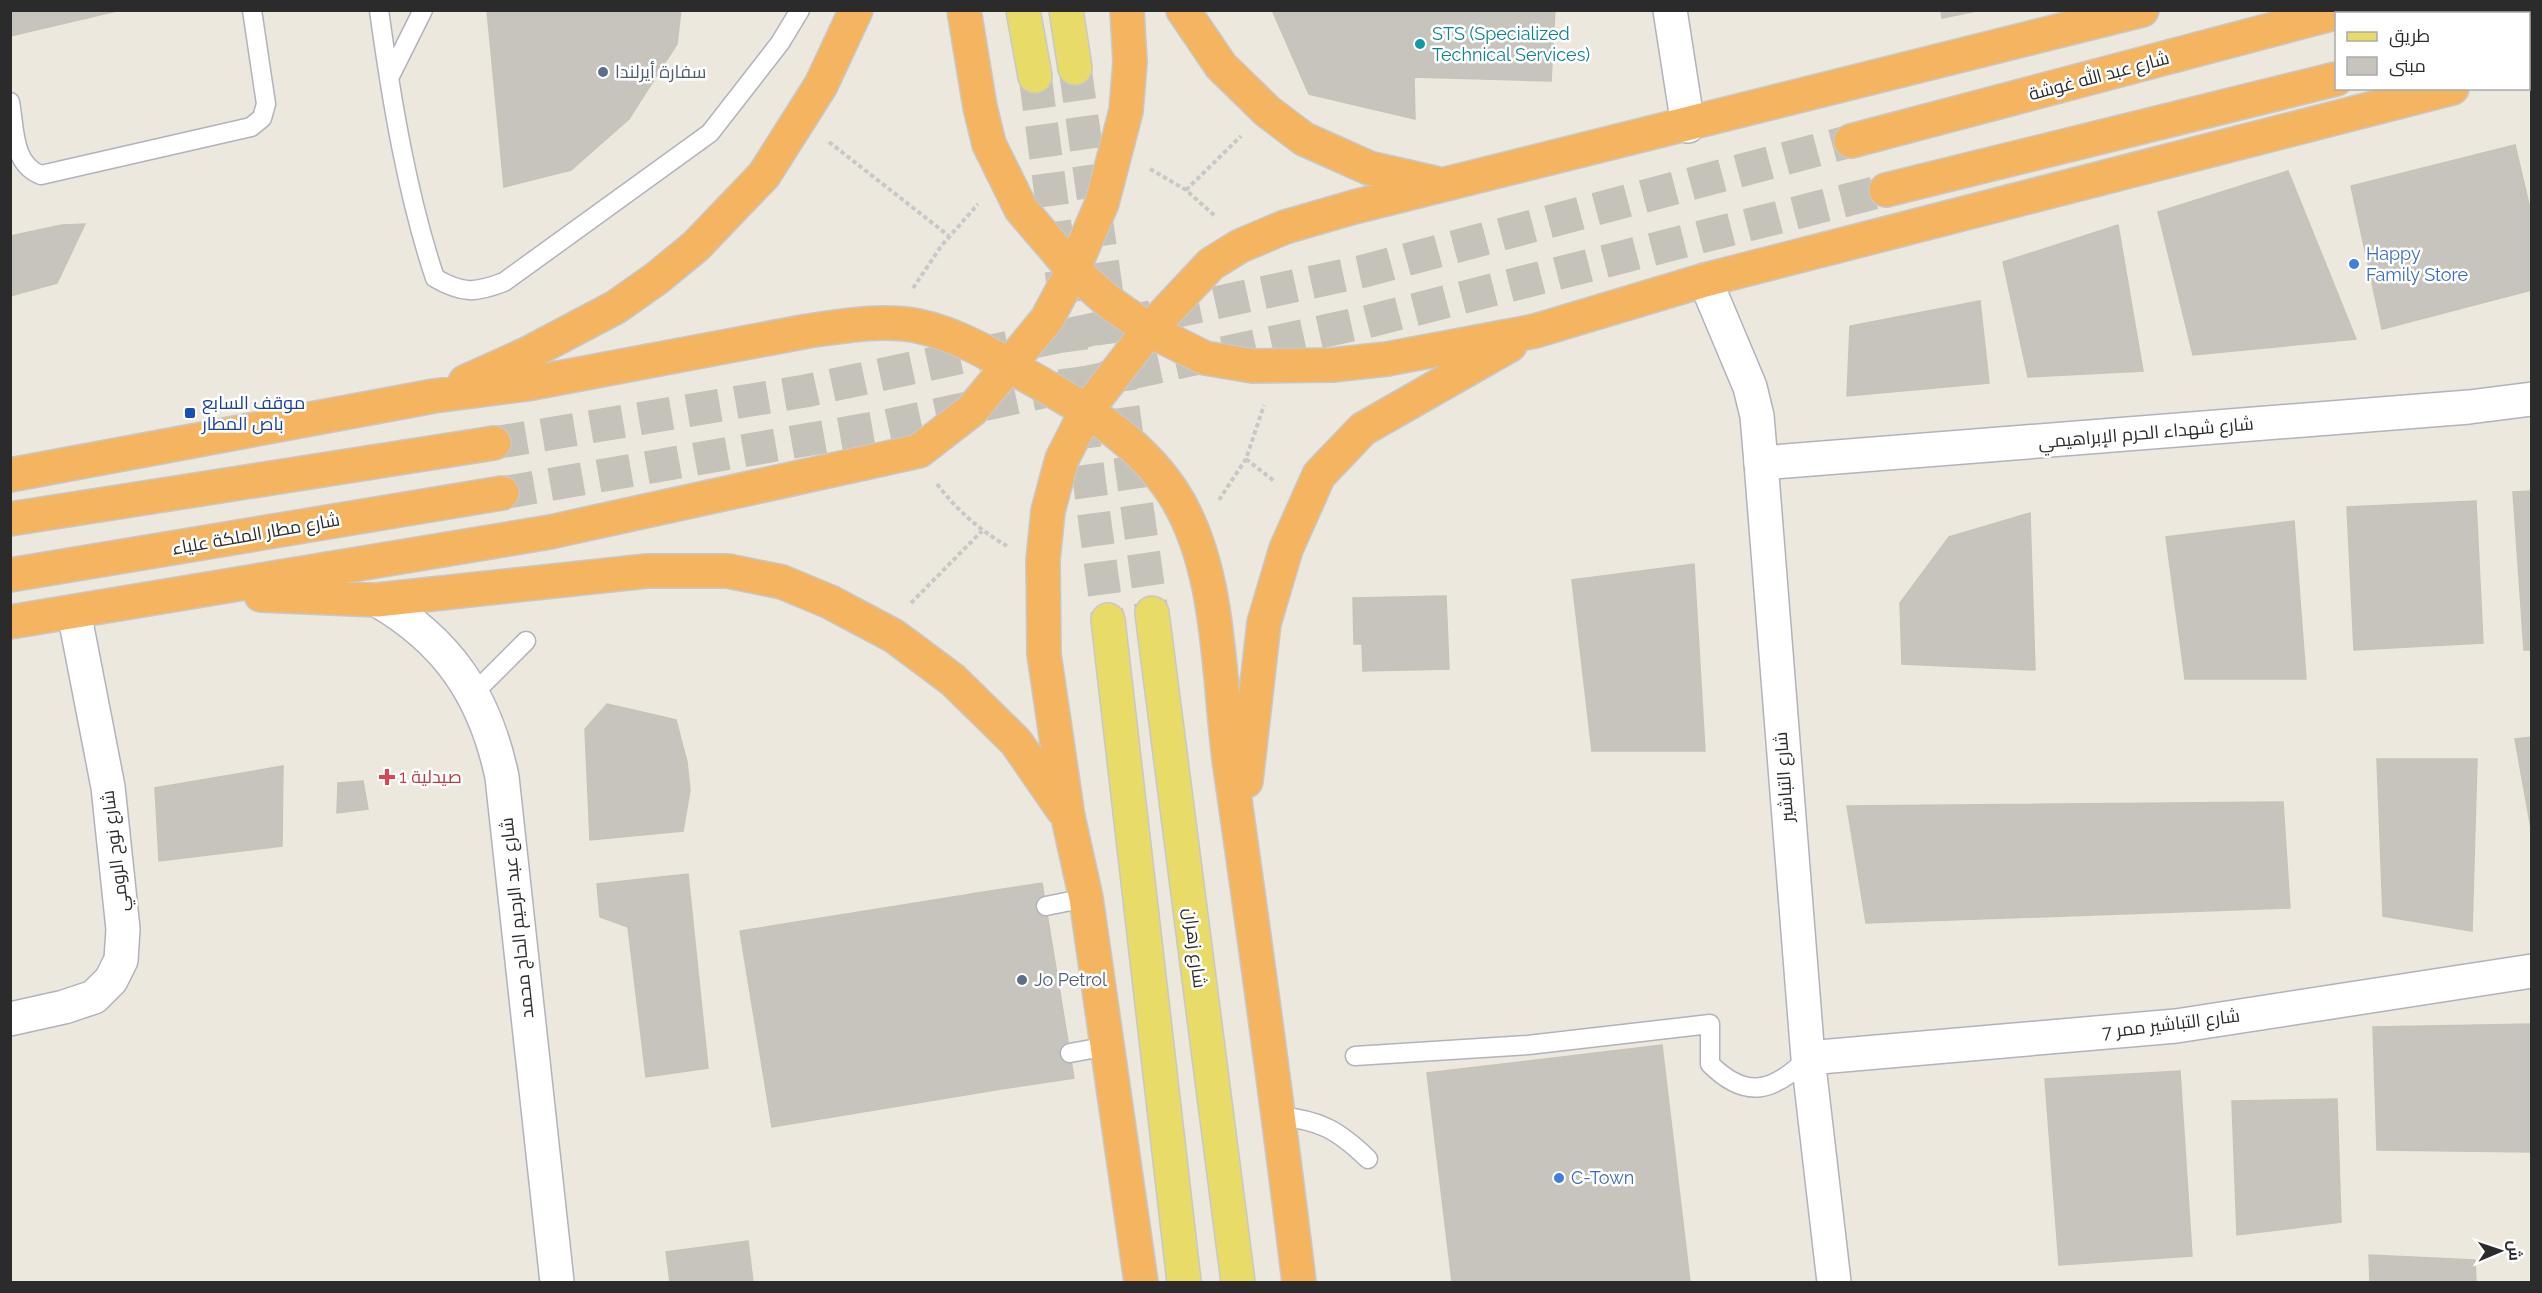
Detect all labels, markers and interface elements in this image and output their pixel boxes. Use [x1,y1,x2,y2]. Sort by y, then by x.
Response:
legend [2335,12,2530,90]
place label: STS (Specialized Technical Services) [1432,23,1590,65]
text: طريق [2389,25,2430,48]
marker: STS (Specialized Technical Services) [1413,37,1427,51]
street label: شارع عبد الله غوشة [2026,46,2172,106]
text: مبنى [2389,55,2426,77]
place label: سفارة أيرلندا [615,61,706,83]
marker: سفارة أيرلندا [596,65,610,79]
place label: Happy Family Store [2366,243,2469,285]
marker: Happy Family Store [2347,257,2361,271]
place label: موقف السابع باص المطار [201,392,305,435]
marker: موقف السابع باص المطار [183,406,197,420]
street label: شارع شهداء الحرم الإبراهيمي [2037,413,2255,456]
street label: شارع مطار الملكة علياء [170,508,342,561]
street label: شارع التباشير [1770,731,1799,824]
place label: صيدلية 1 [399,766,462,787]
marker: صيدلية 1 [380,770,394,784]
street label: شارع نوح الرومي [97,789,136,913]
street label: شارع عبد الرحيم الحاج محمد [496,816,539,1019]
street label: شارع زهران [1178,907,1211,990]
place label: Jo Petrol [1034,969,1107,990]
marker: Jo Petrol [1015,973,1029,987]
street label: شارع التباشير ممر 7 [2101,1005,2241,1044]
place label: C-Town [1571,1167,1634,1188]
marker: C-Town [1552,1171,1566,1185]
north arrow [2470,1221,2530,1281]
text: ش [2505,1240,2524,1261]

